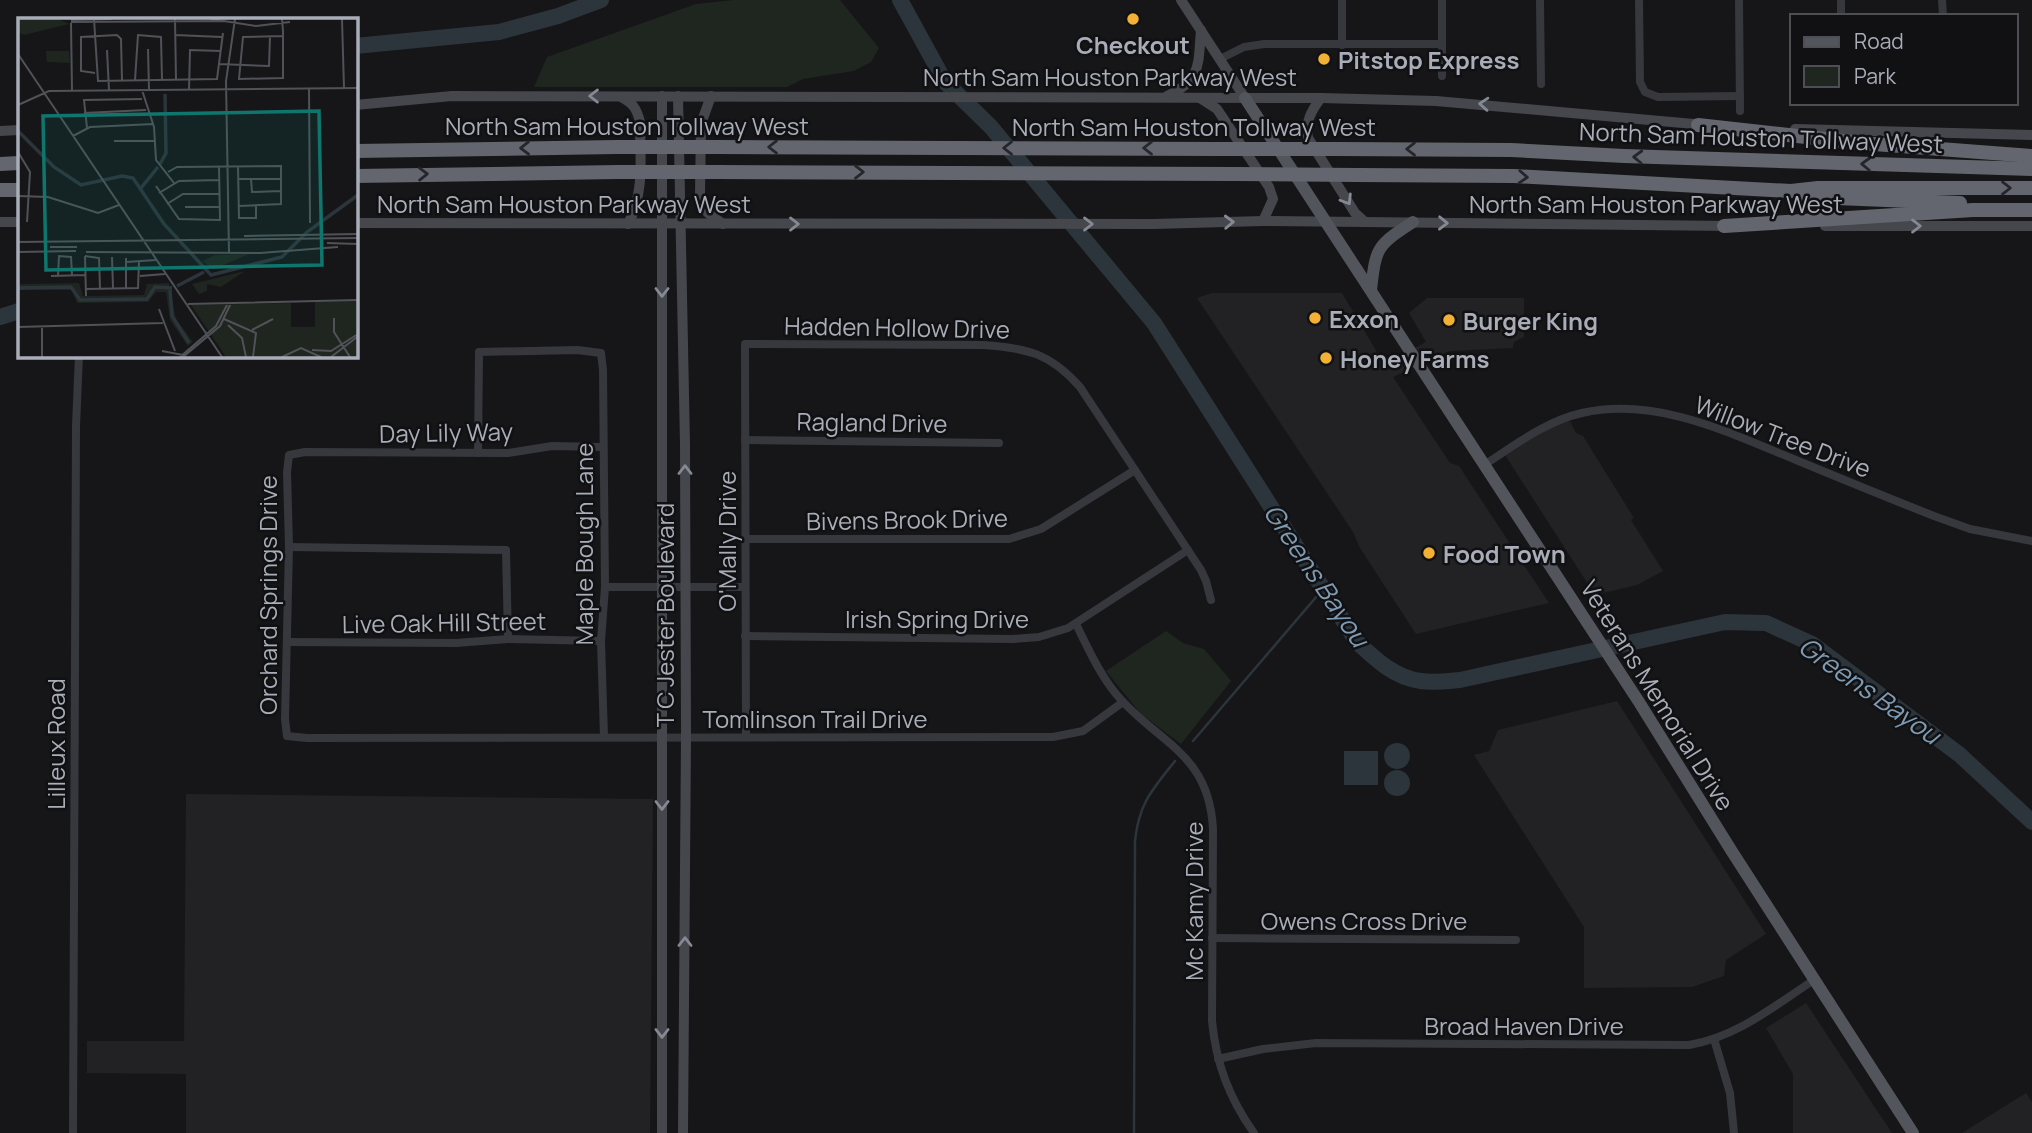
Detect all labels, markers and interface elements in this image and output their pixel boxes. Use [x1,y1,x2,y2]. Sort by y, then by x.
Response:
marker: Checkout [1125,11,1141,27]
legend [1790,14,2018,105]
inset map [18,18,357,357]
text: Road [1854,27,1904,55]
place label: Checkout [1076,28,1190,61]
place label: Pitstop Express [1338,43,1520,76]
marker: Pitstop Express [1316,51,1332,67]
street label: North Sam Houston Parkway West [923,60,1297,93]
text: Park [1854,62,1896,90]
one-way arrow [588,88,599,104]
one-way arrow [1478,97,1489,112]
street label: North Sam Houston Tollway West [445,109,809,142]
street label: North Sam Houston Tollway West [1012,110,1376,143]
street label: North Sam Houston Tollway West [1579,114,1943,160]
one-way arrow [767,139,778,155]
one-way arrow [519,140,530,155]
one-way arrow [1002,140,1012,156]
one-way arrow [1143,140,1153,156]
one-way arrow [1405,141,1416,157]
one-way arrow [1633,149,1644,164]
one-way arrow [1860,156,1871,171]
one-way arrow [854,164,864,180]
one-way arrow [419,166,429,182]
one-way arrow [1518,169,1529,184]
one-way arrow [2002,180,2012,196]
street label: North Sam Houston Parkway West [377,187,751,220]
street label: North Sam Houston Parkway West [1469,187,1843,220]
one-way arrow [1339,192,1352,205]
one-way arrow [1224,215,1235,230]
one-way arrow [1438,215,1449,231]
one-way arrow [789,216,800,232]
one-way arrow [1083,216,1093,232]
one-way arrow [1911,218,1921,234]
one-way arrow [654,287,670,298]
place label: Exxon [1329,302,1399,335]
place label: Burger King [1463,304,1598,337]
street label: Hadden Hollow Drive [784,309,1010,345]
marker: Exxon [1307,310,1323,326]
marker: Burger King [1441,312,1457,328]
place label: Honey Farms [1340,342,1489,375]
marker: Honey Farms [1318,350,1334,366]
street label: Willow Tree Drive [1690,387,1876,485]
street label: Ragland Drive [796,404,948,440]
street label: Day Lily Way [379,414,513,450]
street label: Maple Bough Lane [567,443,600,645]
one-way arrow [677,464,692,475]
street label: O'Mally Drive [710,471,743,611]
street label: Orchard Springs Drive [251,475,284,715]
water label: Greens Bayou [1256,496,1380,656]
street label: Bivens Brook Drive [806,501,1008,537]
street label: T C Jester Boulevard [648,503,681,727]
place label: Food Town [1443,537,1566,570]
marker: Food Town [1421,545,1437,561]
street label: Veterans Memorial Drive [1574,574,1742,816]
street label: Irish Spring Drive [845,602,1029,635]
street label: Live Oak Hill Street [342,604,546,640]
water label: Greens Bayou [1792,628,1950,754]
street label: Lilleux Road [39,678,72,810]
street label: Tomlinson Trail Drive [702,702,928,735]
one-way arrow [655,800,670,811]
street label: Mc Kamy Drive [1177,821,1210,981]
street label: Owens Cross Drive [1261,904,1467,937]
one-way arrow [677,937,693,947]
street label: Broad Haven Drive [1424,1009,1624,1042]
one-way arrow [654,1028,670,1038]

